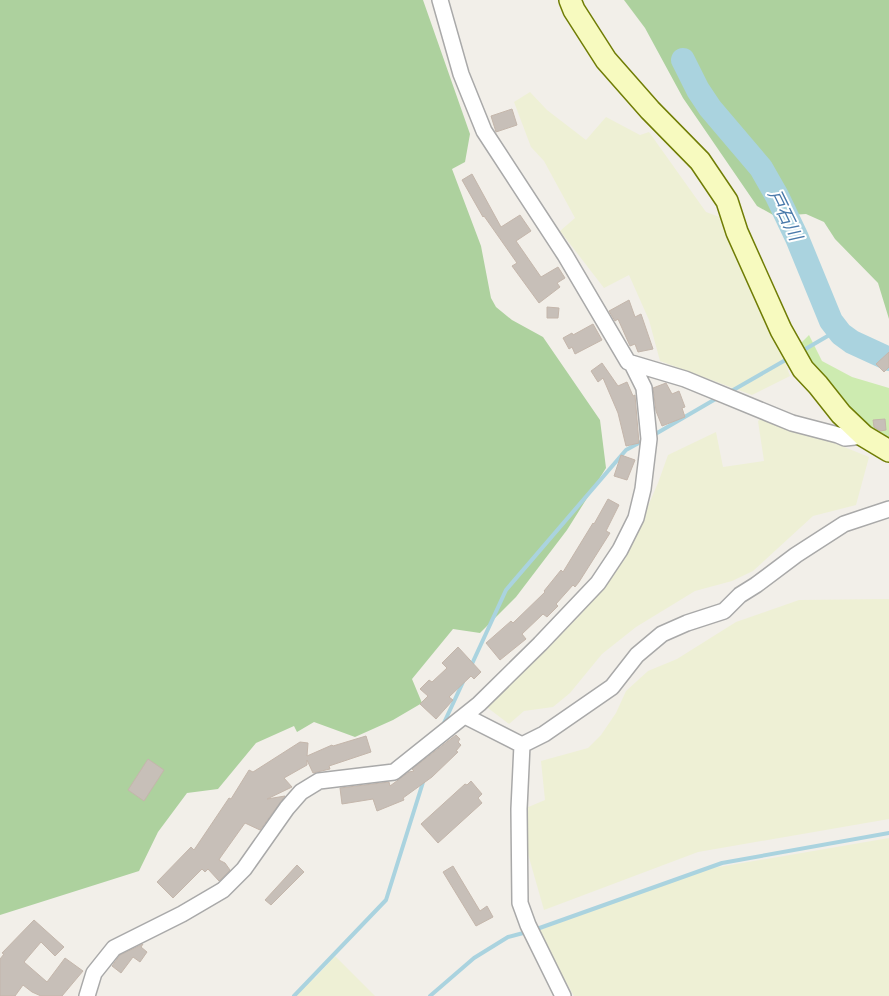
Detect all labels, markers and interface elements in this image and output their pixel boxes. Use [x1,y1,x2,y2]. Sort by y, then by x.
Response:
water label: 戸石川 [763,186,808,246]

